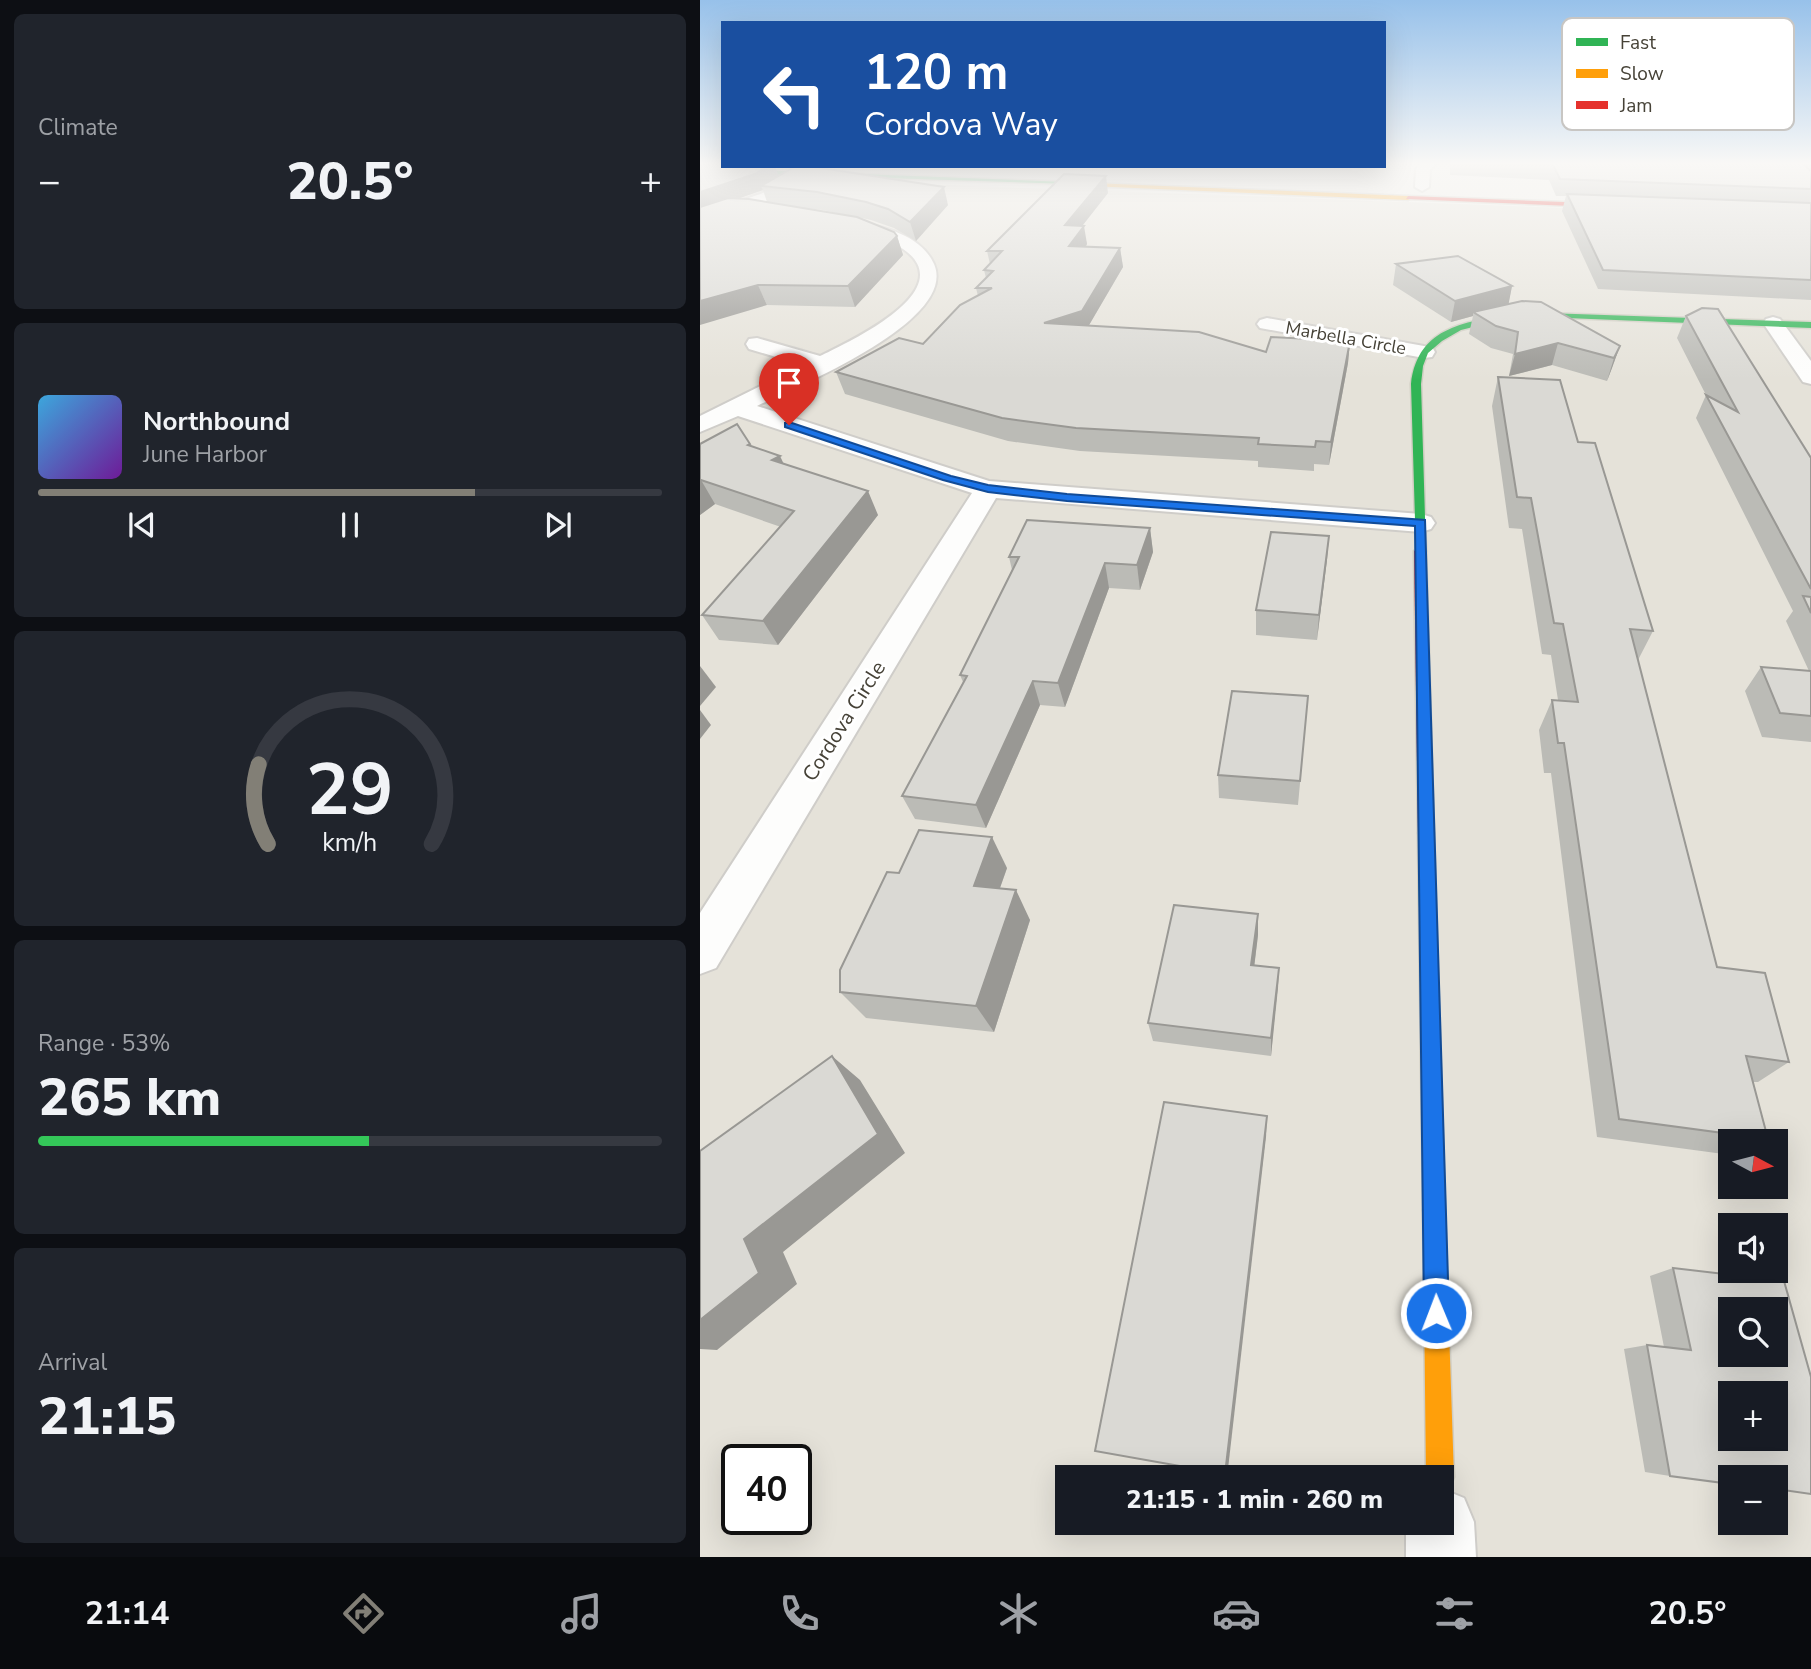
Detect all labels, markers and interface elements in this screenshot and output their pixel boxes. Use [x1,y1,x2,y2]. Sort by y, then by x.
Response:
legend [1562,18,1794,130]
text: Fast [1620,30,1656,56]
text: 120 m [864,39,1008,106]
icon: left [749,49,840,140]
text: Slow [1620,61,1664,87]
text: Jam [1619,93,1653,119]
text: Cordova Way [864,103,1058,146]
text: Climate [38,112,118,143]
text: 20.5° [286,146,414,217]
text: − [38,156,61,207]
text: + [639,156,662,207]
street label: Marbella Circle [1284,316,1408,360]
pin [759,353,819,425]
icon: arrive [770,364,808,402]
text: Northbound [143,404,290,439]
text: June Harbor [143,439,267,470]
icon: previous [123,506,161,544]
icon: pause [331,506,369,544]
icon: next [539,506,577,544]
street label: Cordova Circle [796,656,892,786]
text: 29 [306,741,394,841]
text: km/h [322,826,378,860]
text: Range · 53% [38,1028,170,1059]
text: 265 km [38,1062,221,1133]
north arrow [1718,1129,1788,1199]
map controls [1718,1129,1788,1535]
button: sound [1718,1213,1788,1283]
position arrow [1399,1276,1473,1350]
button: search [1718,1297,1788,1367]
text: Arrival [38,1347,107,1378]
text: 21:15 [38,1381,176,1452]
button: + [1718,1381,1788,1451]
speed limit sign: 40 [721,1444,812,1535]
button: − [1718,1465,1788,1535]
text: 21:15 · 1 min · 260 m [1126,1482,1383,1517]
icon: directions [339,1589,388,1638]
icon: music [557,1589,606,1638]
icon: phone [775,1589,824,1638]
icon: climate [994,1589,1043,1638]
icon: car [1212,1589,1261,1638]
icon: filters [1430,1589,1479,1638]
text: 21:14 [85,1592,169,1635]
text: 20.5° [1649,1592,1726,1635]

